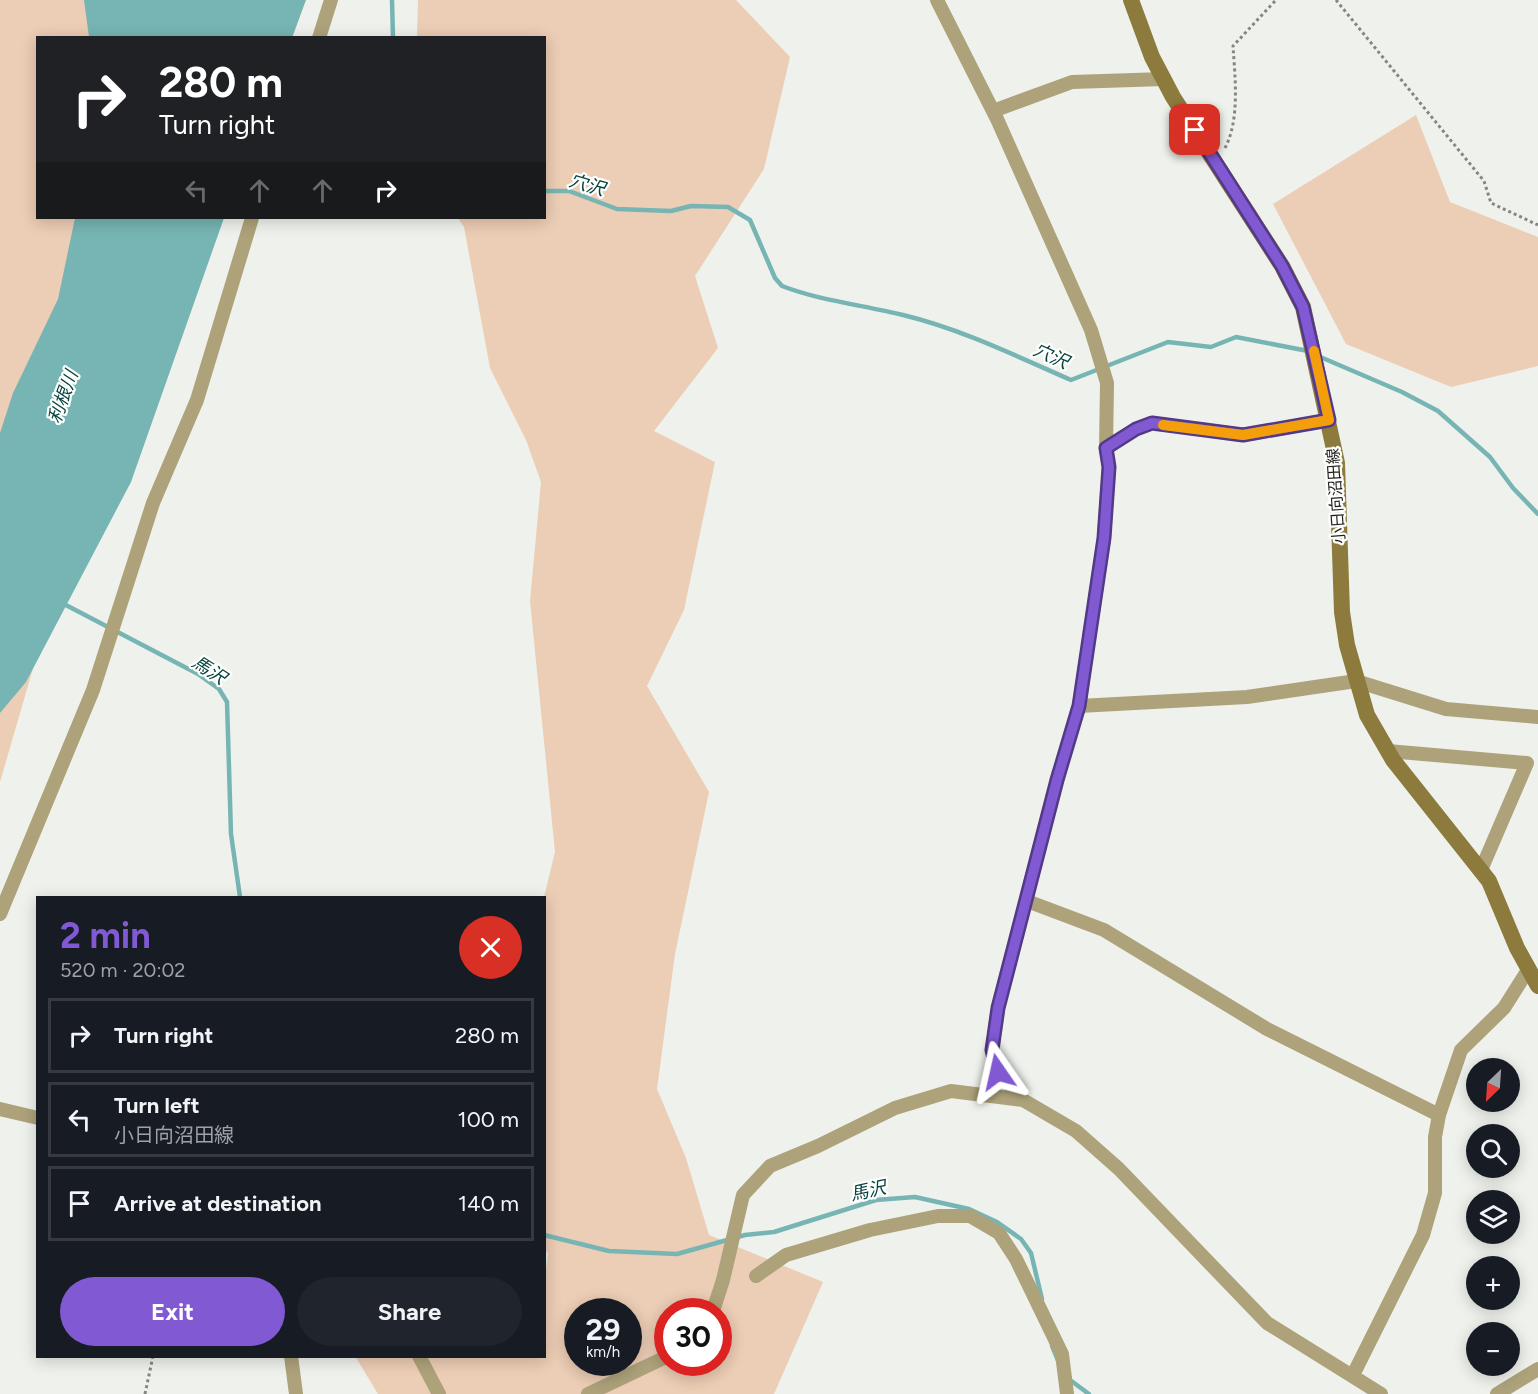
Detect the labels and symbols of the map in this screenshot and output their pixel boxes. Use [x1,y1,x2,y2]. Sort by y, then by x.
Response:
pin [1169,104,1220,155]
water label: 穴沢 [567,169,609,201]
water label: 穴沢 [1030,339,1074,374]
water label: 利根川 [43,366,83,426]
street label: 小日向沼田線 [1323,447,1349,545]
water label: 馬沢 [188,651,232,690]
position arrow [966,1040,1030,1104]
north arrow [1466,1058,1520,1112]
water label: 馬沢 [848,1176,890,1206]
speed limit sign: 30 [654,1298,732,1376]

